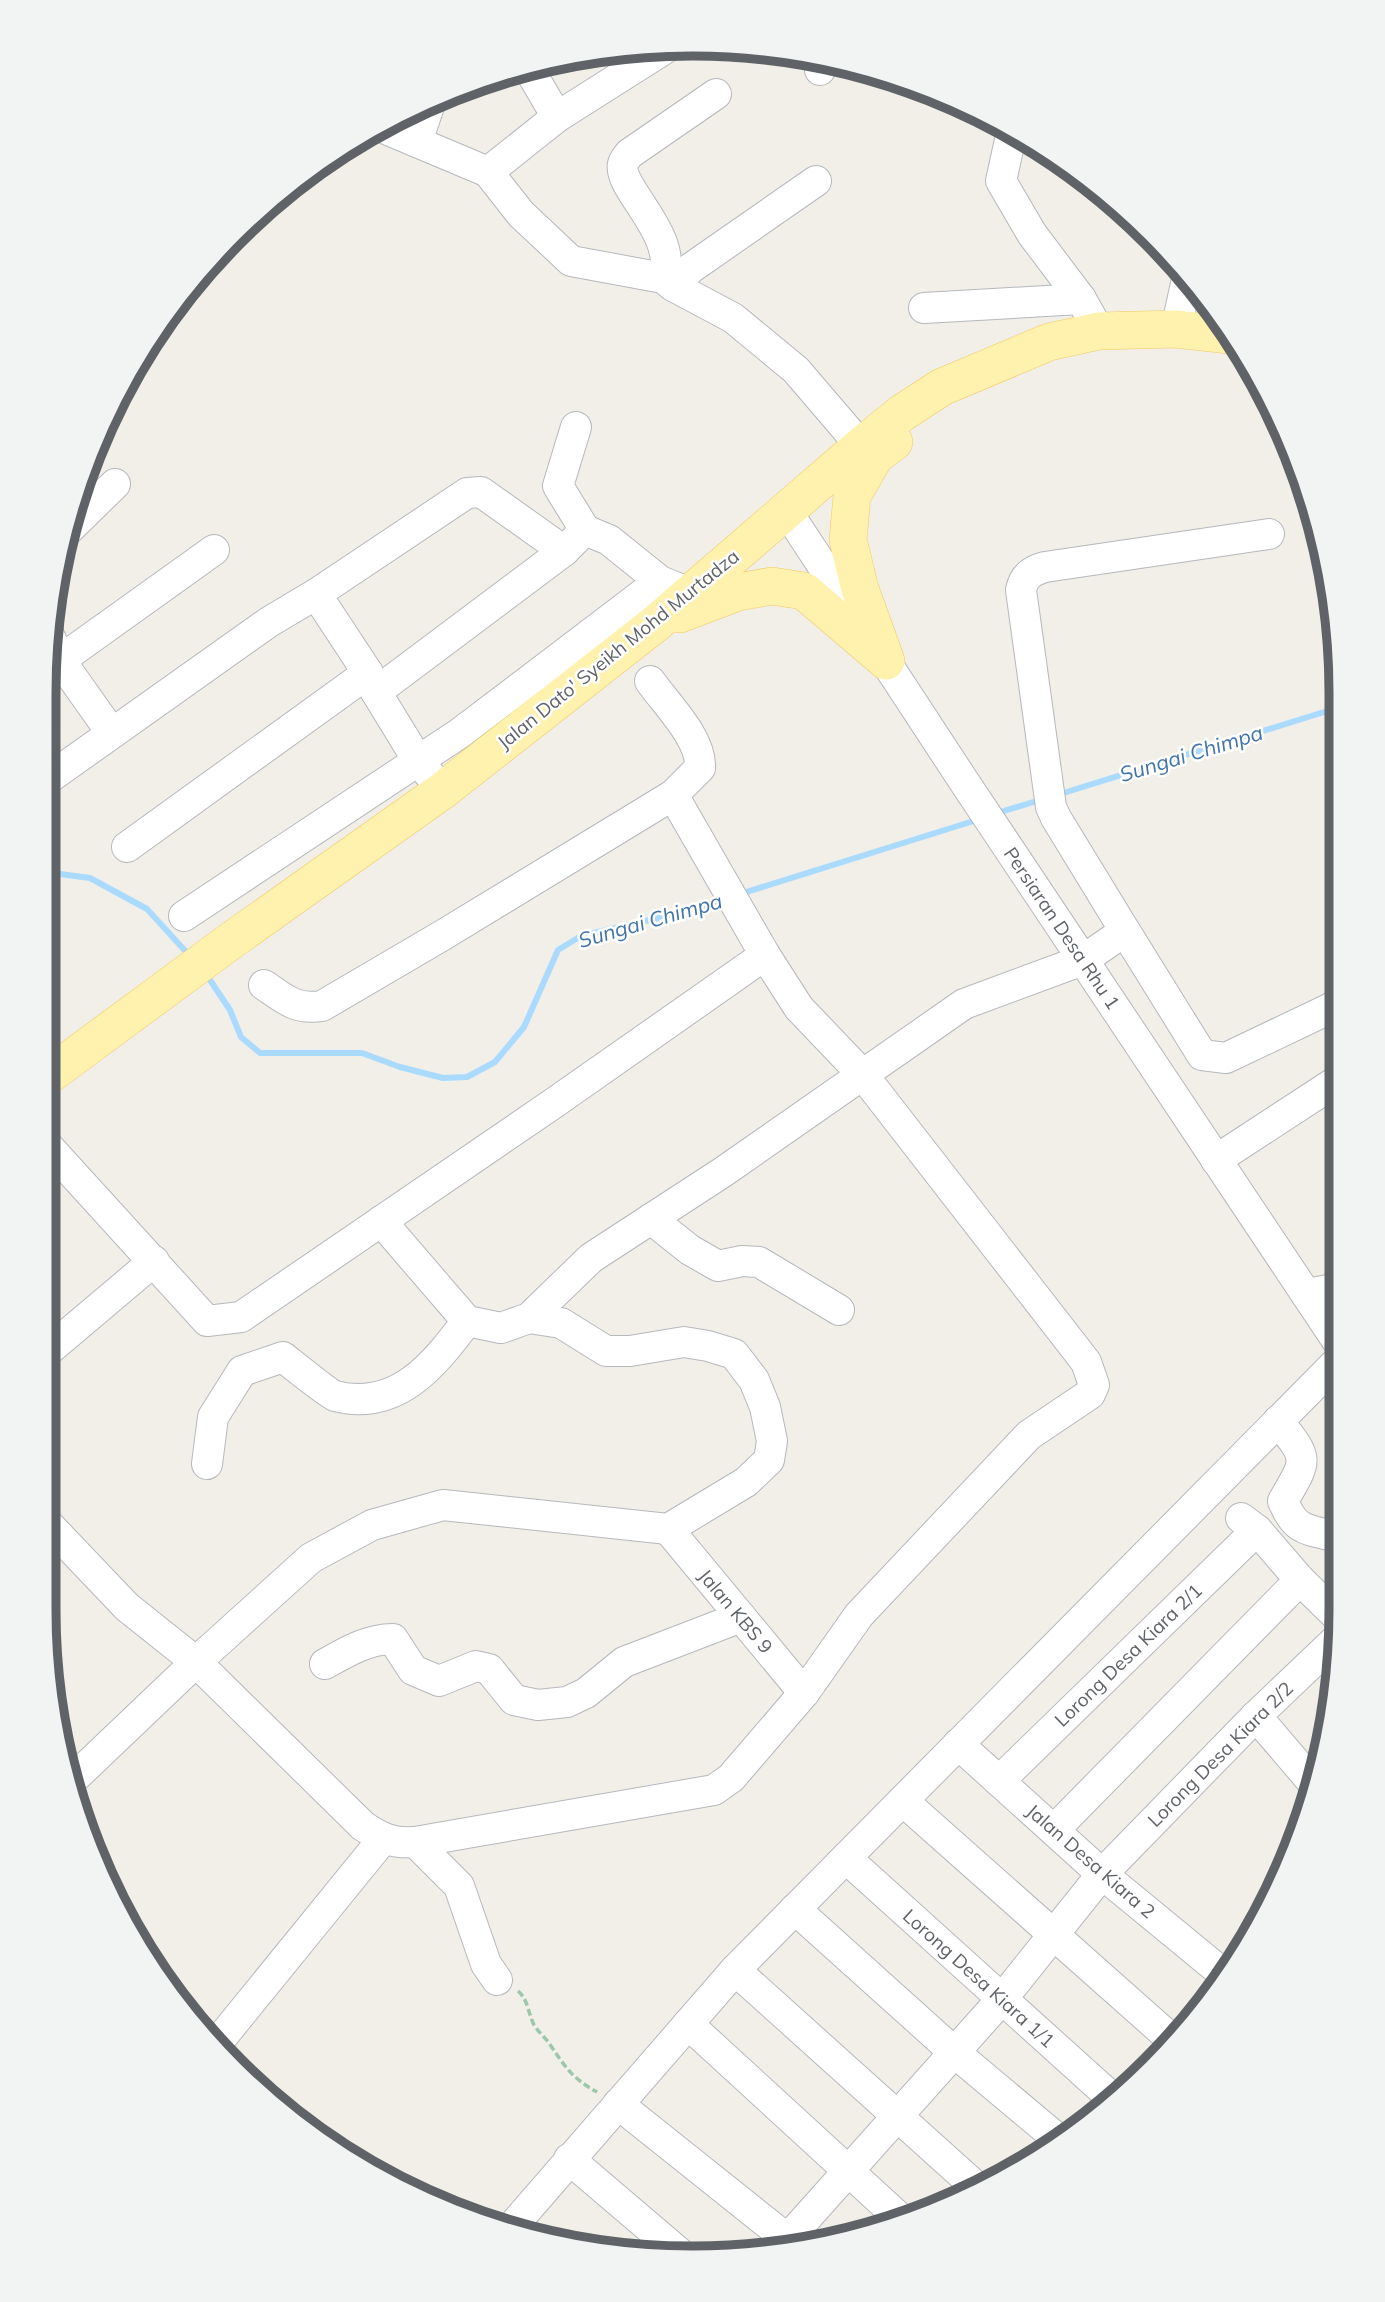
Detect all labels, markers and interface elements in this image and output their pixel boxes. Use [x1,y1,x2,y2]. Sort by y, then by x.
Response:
street label: Jalan Dato' Syeikh Mohd Murtadza [492,544,744,754]
water label: Sungai Chimpa [1116,719,1266,787]
street label: Persiaran Desa Rhu 1 [999,842,1125,1014]
water label: Sungai Chimpa [575,887,725,953]
street label: Jalan KBS 9 [694,1564,778,1658]
street label: Lorong Desa Kiara 2/1 [1049,1578,1207,1732]
street label: Lorong Desa Kiara 2/2 [1142,1676,1298,1832]
street label: Jalan Desa Kiara 2 [1022,1799,1160,1923]
street label: Lorong Desa Kiara 1/1 [898,1904,1060,2052]

